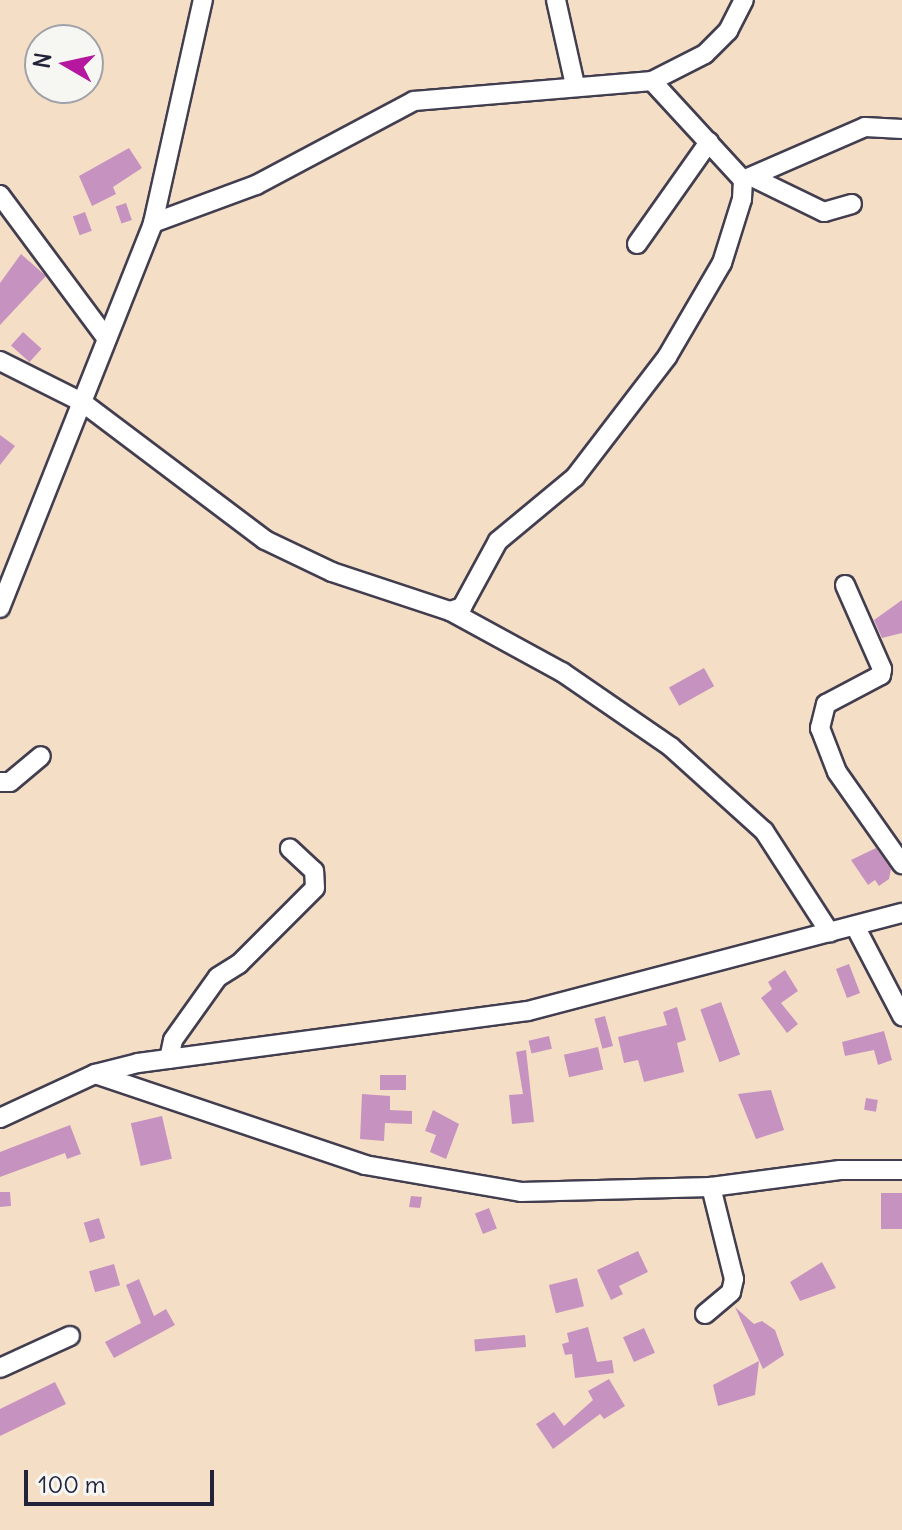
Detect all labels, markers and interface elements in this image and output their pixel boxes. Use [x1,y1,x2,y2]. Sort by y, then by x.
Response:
north arrow [24,24,104,104]
text: N [27,51,57,70]
scale bar [28,1454,218,1504]
text: 100 m [38,1469,106,1499]

